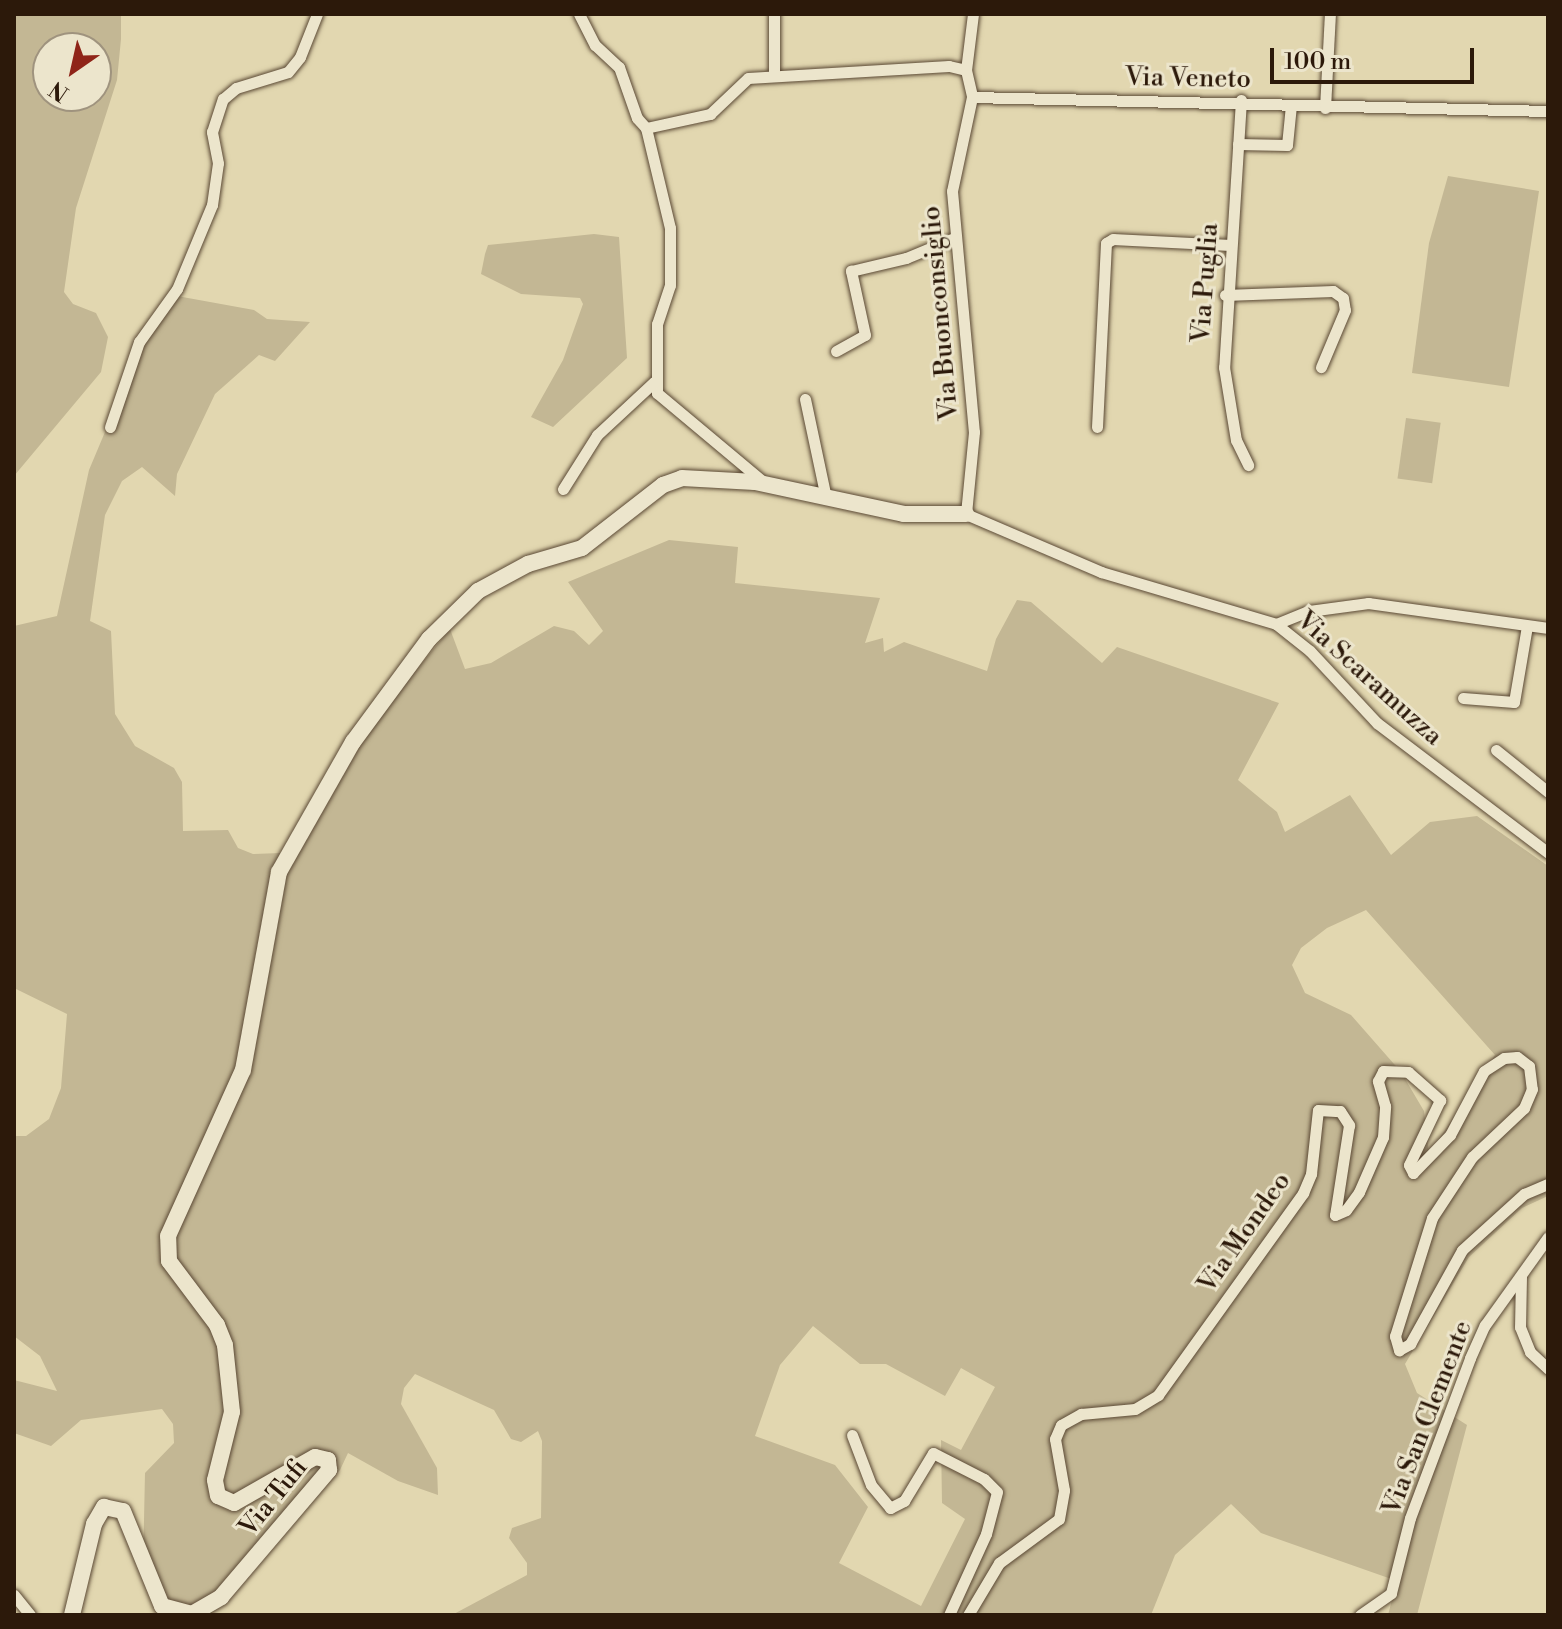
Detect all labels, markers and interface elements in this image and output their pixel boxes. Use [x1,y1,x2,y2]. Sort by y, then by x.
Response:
north arrow [32,32,112,112]
scale bar [1274,32,1478,82]
text: 100 m [1284,47,1351,77]
street label: Via Veneto [1125,62,1251,96]
text: N [45,75,74,107]
street label: Via Buonconsiglio [916,205,966,421]
street label: Via Puglia [1186,222,1226,344]
street label: Via Scaramuzza [1290,605,1448,753]
street label: Via Mondeo [1192,1167,1298,1299]
street label: Via San Clemente [1377,1317,1479,1519]
street label: Via Tufi [233,1453,315,1543]

